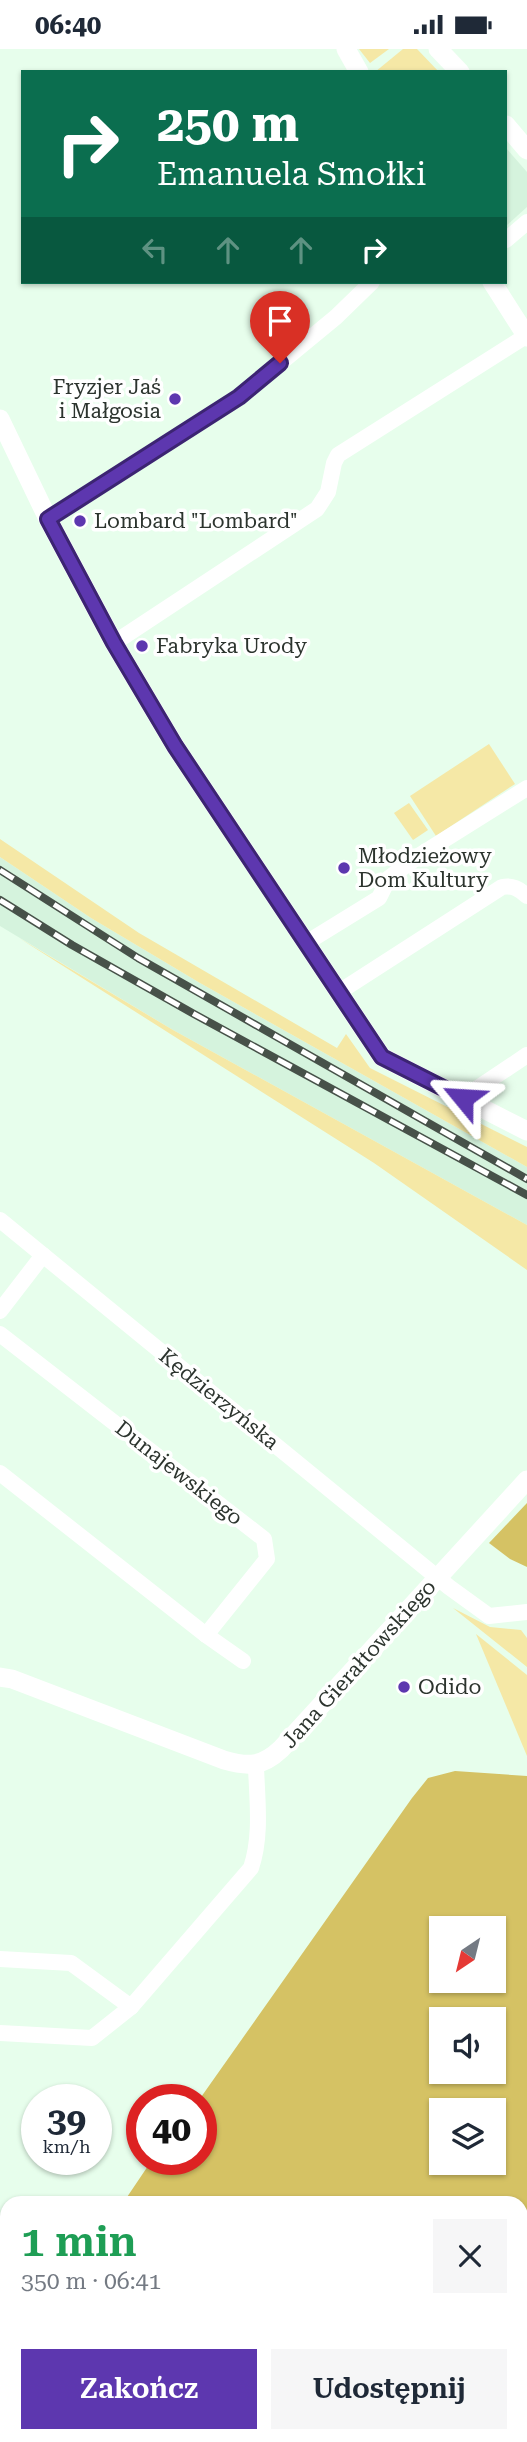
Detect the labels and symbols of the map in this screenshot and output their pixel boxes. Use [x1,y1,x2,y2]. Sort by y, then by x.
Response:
pin [250,291,310,363]
place label: Fryzjer Jaś i Małgosia [53,375,162,423]
marker: Fryzjer Jaś i Małgosia [167,391,183,407]
place label: Lombard "Lombard" [94,509,298,533]
marker: Lombard "Lombard" [72,513,88,529]
place label: Fabryka Urody [156,634,307,658]
marker: Fabryka Urody [134,638,150,654]
place label: Młodzieżowy Dom Kultury [358,844,492,892]
marker: Młodzieżowy Dom Kultury [336,860,352,876]
position arrow [426,1061,500,1135]
street label: Kędzierzyńska [154,1344,284,1455]
street label: Dunajewskiego [111,1416,247,1530]
street label: Jana Gierałtowskiego [277,1575,441,1753]
place label: Odido [418,1675,481,1699]
marker: Odido [396,1679,412,1695]
north arrow [429,1916,506,1993]
speed limit sign: 40 [126,2084,217,2175]

